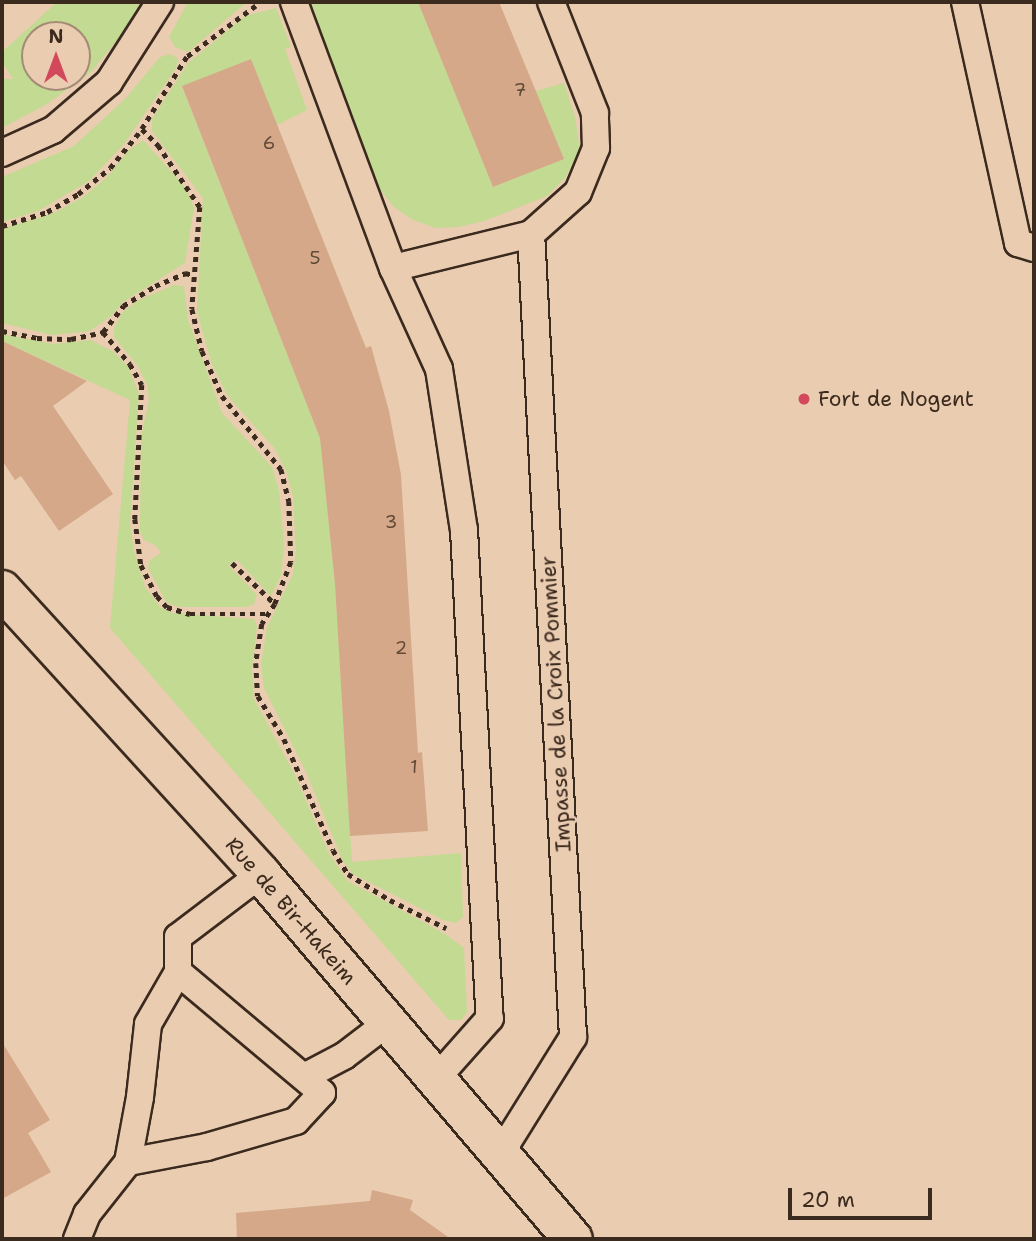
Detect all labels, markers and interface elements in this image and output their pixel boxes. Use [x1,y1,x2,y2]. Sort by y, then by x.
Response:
north arrow [21,21,91,91]
text: N [48,24,64,49]
house number: 7 [514,79,526,101]
house number: 6 [263,132,275,154]
house number: 5 [309,247,321,269]
place label: Fort de Nogent [818,386,974,412]
marker: Fort de Nogent [796,391,812,407]
house number: 3 [385,511,397,533]
street label: Impasse de la Croix Pommier [536,555,576,853]
house number: 2 [395,637,407,659]
house number: 1 [410,756,418,778]
street label: Rue de Bir-Hakeim [220,832,362,990]
scale bar [791,1174,934,1218]
text: 20 m [801,1186,855,1214]

